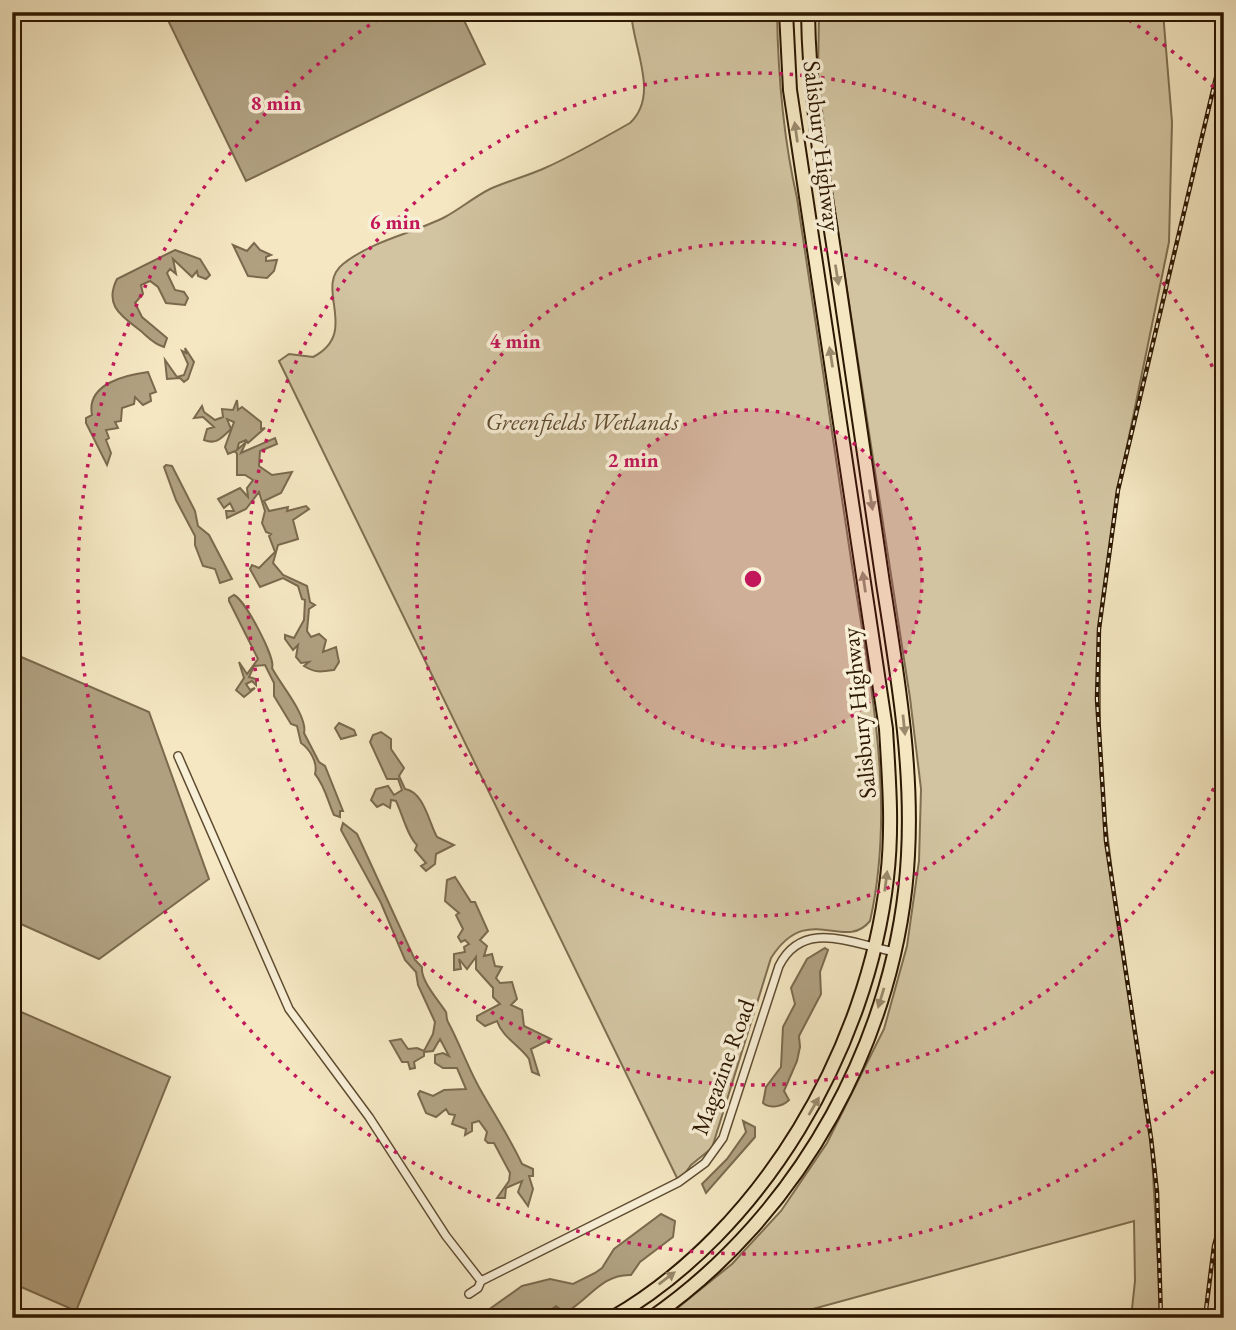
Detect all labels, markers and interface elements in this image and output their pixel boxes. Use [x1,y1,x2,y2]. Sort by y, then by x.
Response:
street label: Salisbury Highway [797,59,848,234]
text: 8 min [250,89,302,116]
one-way arrow [791,121,802,143]
text: 6 min [369,208,421,235]
one-way arrow [832,264,843,286]
text: 4 min [489,327,541,354]
one-way arrow [825,346,836,368]
park label: Greenfields Wetlands [485,406,679,437]
text: 2 min [607,446,659,473]
one-way arrow [866,489,877,511]
centre of rings [741,567,765,591]
one-way arrow [858,571,869,593]
street label: Salisbury Highway [834,625,883,800]
one-way arrow [898,714,909,736]
one-way arrow [881,870,892,892]
one-way arrow [875,988,886,1009]
street label: Magazine Road [684,994,762,1139]
one-way arrow [807,1096,820,1115]
one-way arrow [658,1271,676,1285]

